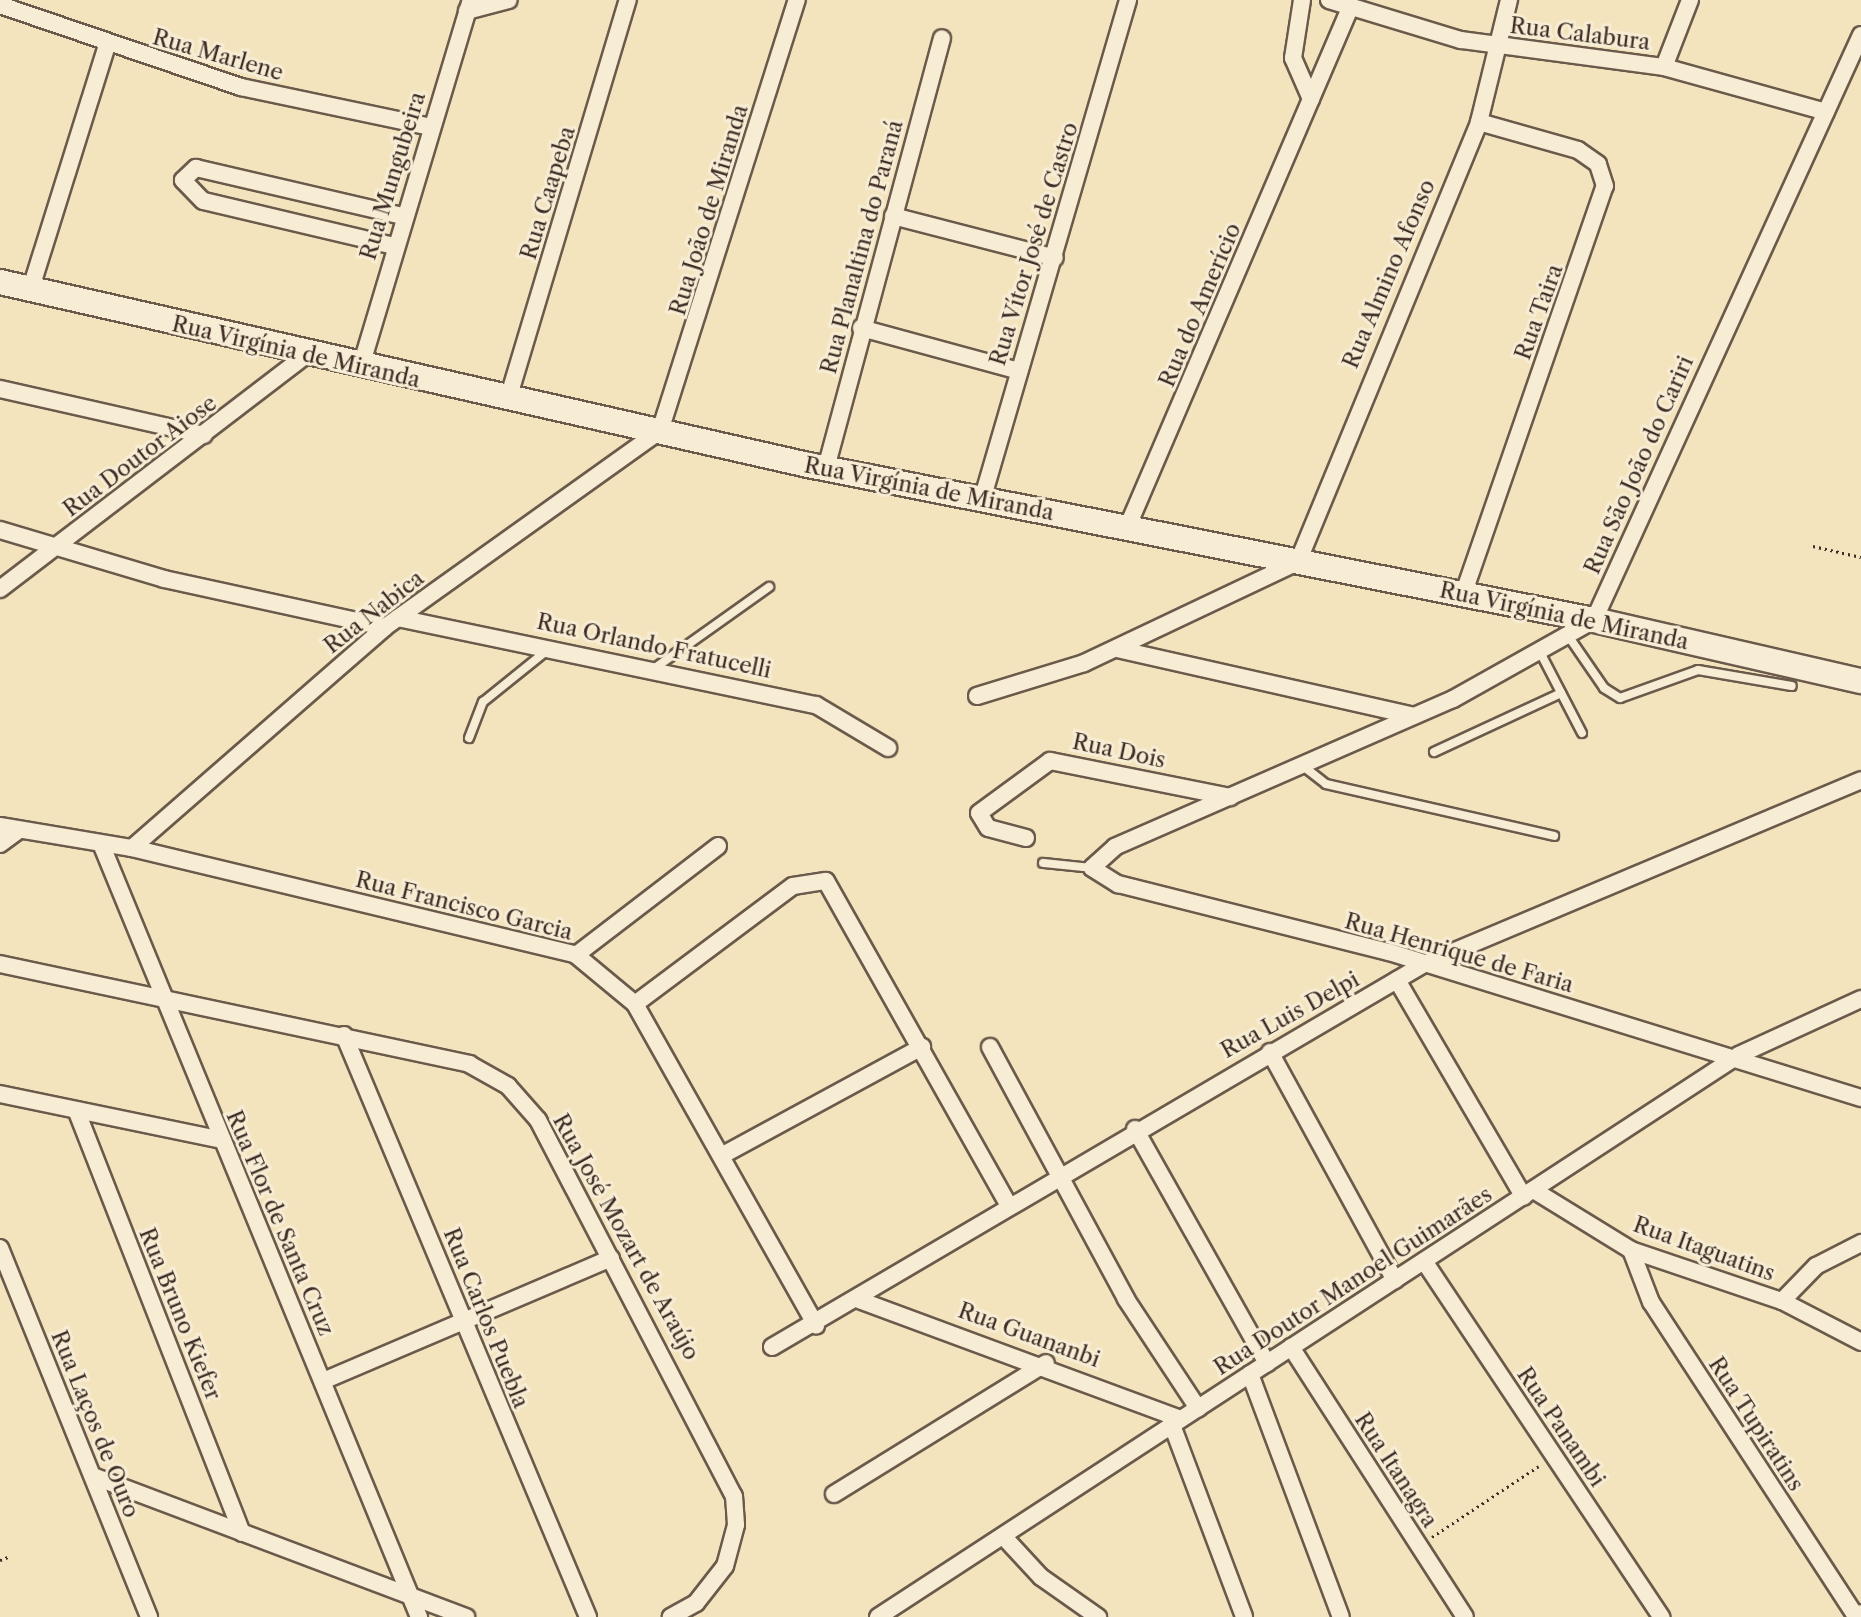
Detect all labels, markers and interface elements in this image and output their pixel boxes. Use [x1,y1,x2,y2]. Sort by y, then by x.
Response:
street label: Rua Calabura [1508,12,1652,56]
street label: Rua Marlene [149,24,287,86]
street label: Rua Mungubeira [355,89,431,263]
street label: Rua João de Miranda [664,101,754,319]
street label: Rua Planaltina do Paraná [815,117,909,377]
street label: Rua Vítor José de Castro [984,118,1084,370]
street label: Rua Caapeba [515,123,581,263]
street label: Rua Almino Afonso [1337,175,1441,373]
street label: Rua do Amerício [1153,219,1247,391]
street label: Rua Taira [1509,260,1569,364]
street label: Rua Virgínia de Miranda [169,310,423,394]
street label: Rua São João do Cariri [1579,352,1699,578]
street label: Rua Doutor Aiose [57,389,223,523]
street label: Rua Virgínia de Miranda [801,452,1057,526]
street label: Rua Nabica [319,565,429,659]
street label: Rua Virgínia de Miranda [1436,577,1692,655]
street label: Rua Orlando Fratucelli [534,608,774,684]
street label: Rua Dois [1070,728,1168,774]
street label: Rua Francisco Garcia [353,866,575,946]
street label: Rua Henrique de Faria [1342,908,1576,998]
street label: Rua Luis Delpi [1216,966,1364,1064]
street label: Rua Flor de Santa Cruz [220,1106,340,1340]
street label: Rua José Mozart de Araújo [547,1109,705,1365]
street label: Rua Doutor Manoel Guimarães [1209,1181,1497,1381]
street label: Rua Itaguatins [1629,1211,1779,1287]
street label: Rua Bruno Kiefer [133,1224,227,1404]
street label: Rua Carlos Puebla [438,1224,534,1412]
street label: Rua Guananbi [954,1297,1104,1373]
street label: Rua Laços de Ouro [45,1326,145,1522]
street label: Rua Tupiratins [1703,1352,1809,1496]
street label: Rua Panambi [1511,1362,1611,1492]
street label: Rua Itanagra [1349,1407,1443,1533]

